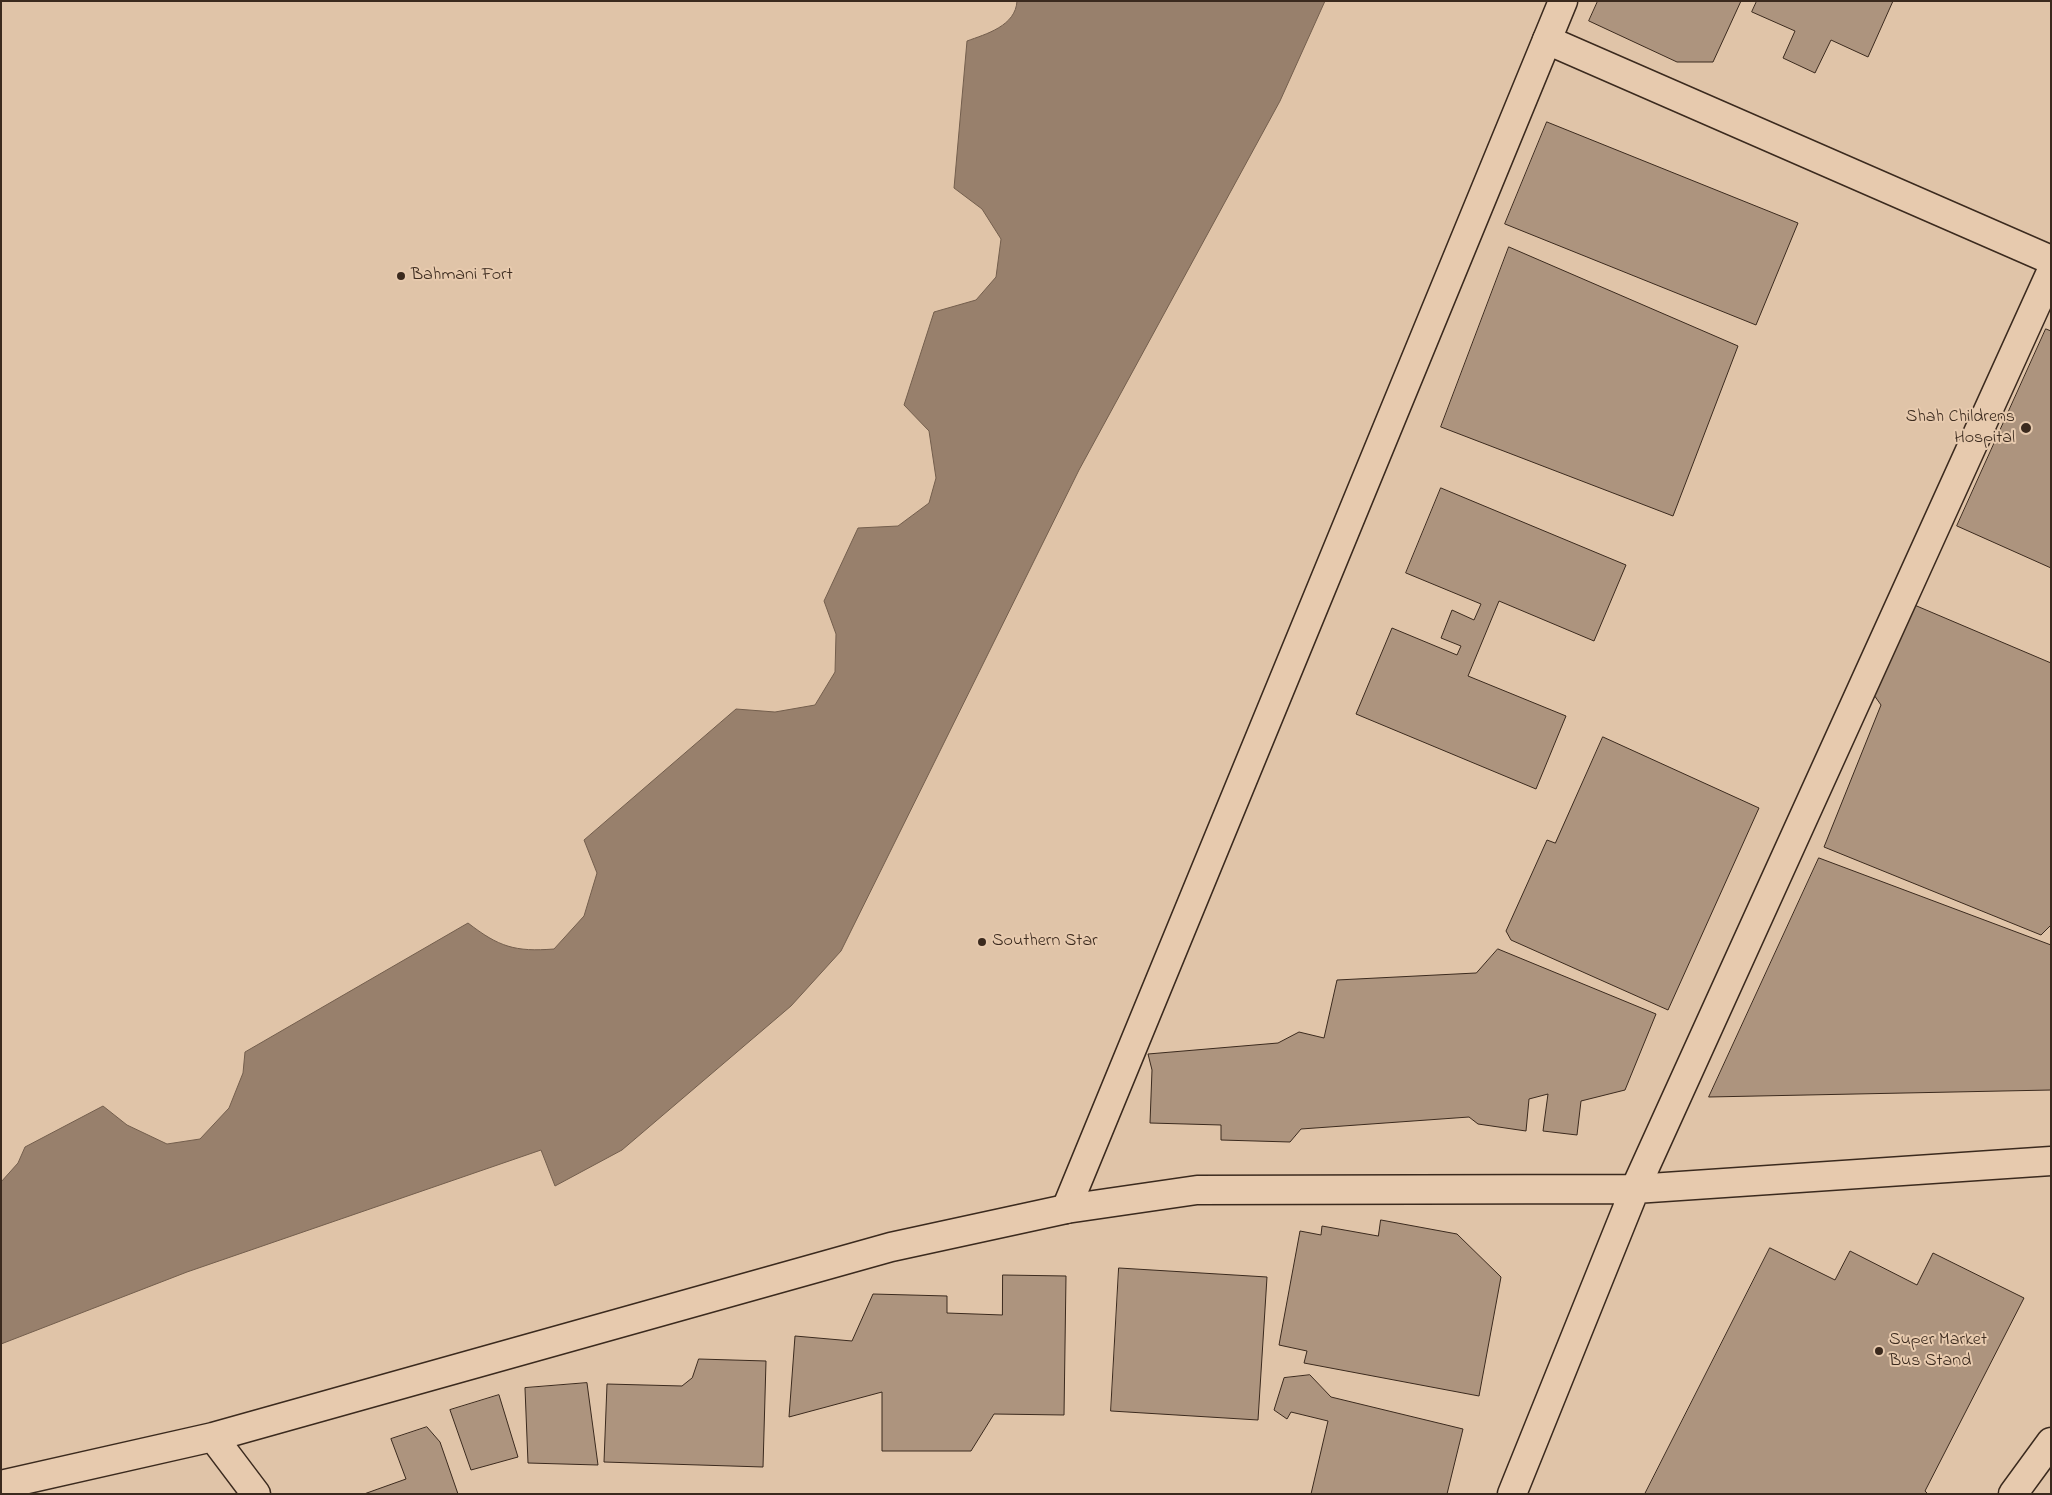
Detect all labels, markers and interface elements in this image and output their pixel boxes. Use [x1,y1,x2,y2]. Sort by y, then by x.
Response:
place label: Bahmani Fort [411,265,513,287]
marker: Bahmani Fort [395,270,407,282]
place label: Shah Childrens Hospital [1906,407,2015,449]
marker: Shah Childrens Hospital [2019,421,2033,435]
place label: Southern Star [992,931,1098,953]
marker: Southern Star [976,936,988,948]
place label: Super Market Bus Stand [1889,1330,1987,1372]
marker: Super Market Bus Stand [1873,1345,1885,1357]

